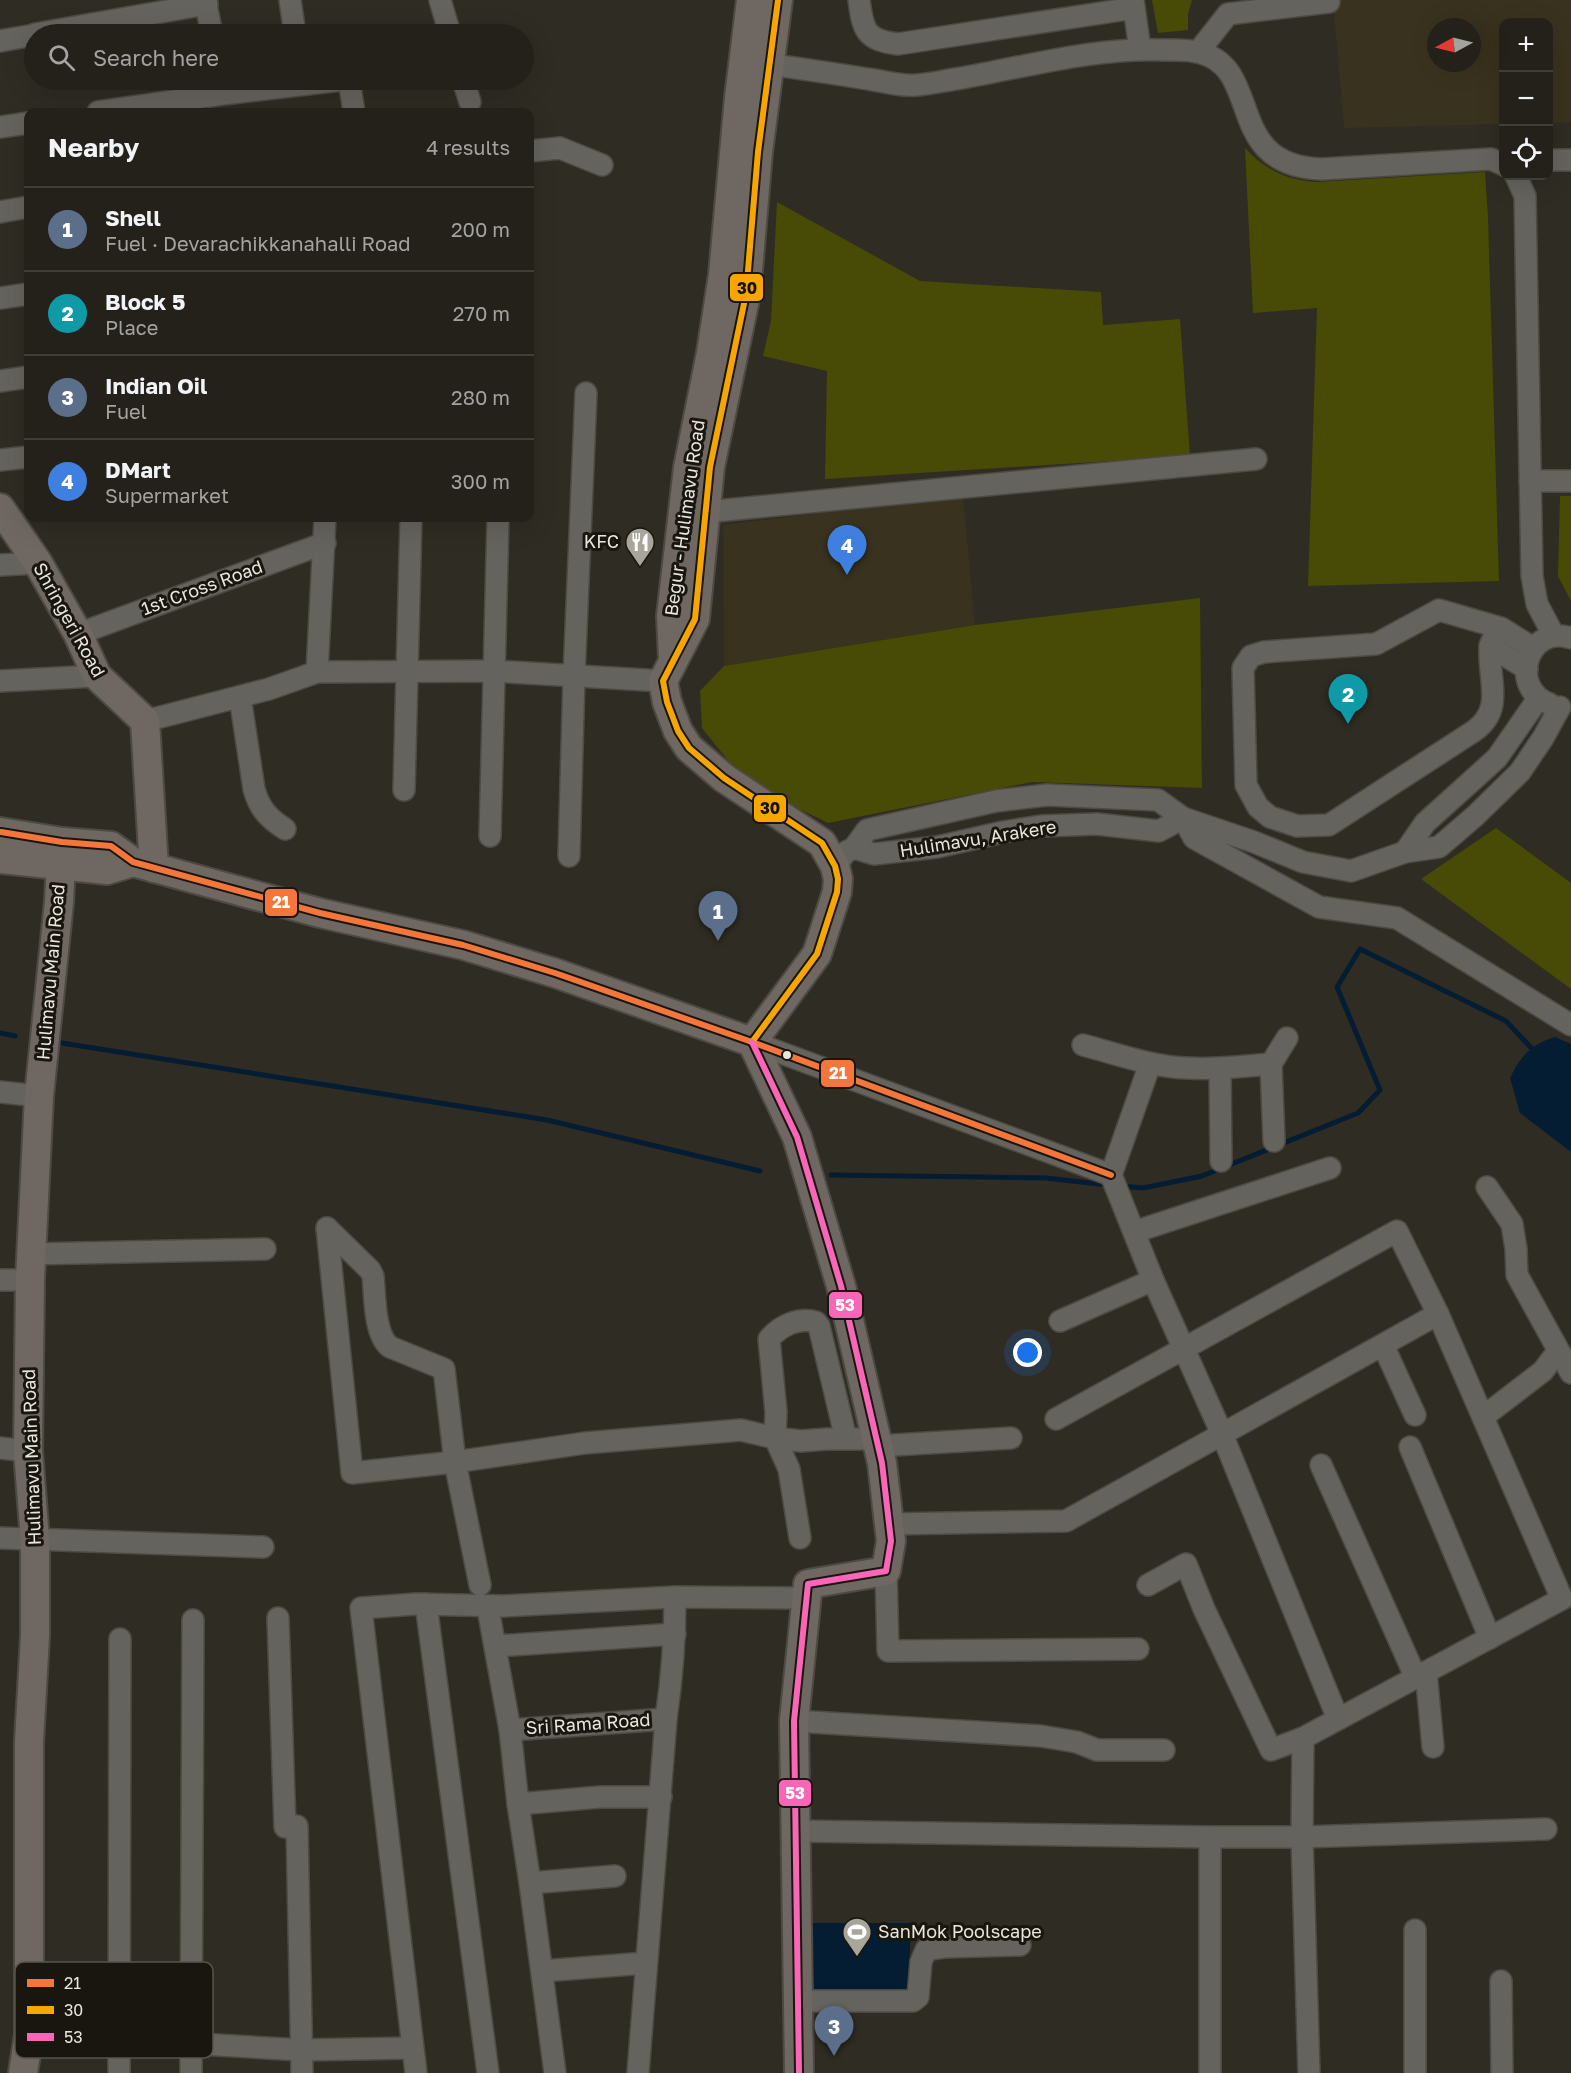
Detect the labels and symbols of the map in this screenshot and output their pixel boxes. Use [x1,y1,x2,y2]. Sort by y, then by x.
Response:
north arrow [1427,18,1481,72]
line badge: 30 [729,273,764,302]
text: 30 [737,278,757,298]
street label: Begur - Hulimavu Road [659,418,709,617]
restaurant icon: KFC [624,526,656,568]
pin: 4 [828,526,866,575]
place label: KFC [584,530,619,552]
street label: 1st Cross Road [138,555,265,619]
street label: Shringeri Road [29,558,110,681]
pin: 2 [1328,674,1368,724]
line badge: 30 [753,794,787,823]
text: 30 [760,798,780,818]
street label: Hulimavu, Arakere [898,815,1058,861]
street label: Hulimavu Main Road [31,883,69,1061]
line badge: 21 [264,888,298,917]
text: 21 [272,892,290,912]
pin: 1 [698,892,738,941]
unlabelled marker [781,1049,793,1061]
line badge: 21 [820,1059,855,1088]
text: 21 [829,1063,847,1083]
line badge: 53 [828,1291,863,1319]
text: 53 [835,1295,855,1315]
your location [1013,1338,1042,1367]
street label: Hulimavu Main Road [17,1368,45,1546]
street label: Sri Rama Road [525,1708,651,1738]
line badge: 53 [778,1779,812,1807]
text: 53 [785,1783,805,1803]
sports icon: SanMok Poolscape [841,1916,873,1958]
place label: SanMok Poolscape [878,1920,1042,1942]
legend [15,1962,213,2058]
text: 21 [64,1973,81,1993]
text: 30 [64,2000,83,2020]
pin: 3 [814,2006,854,2056]
text: 53 [64,2027,83,2047]

